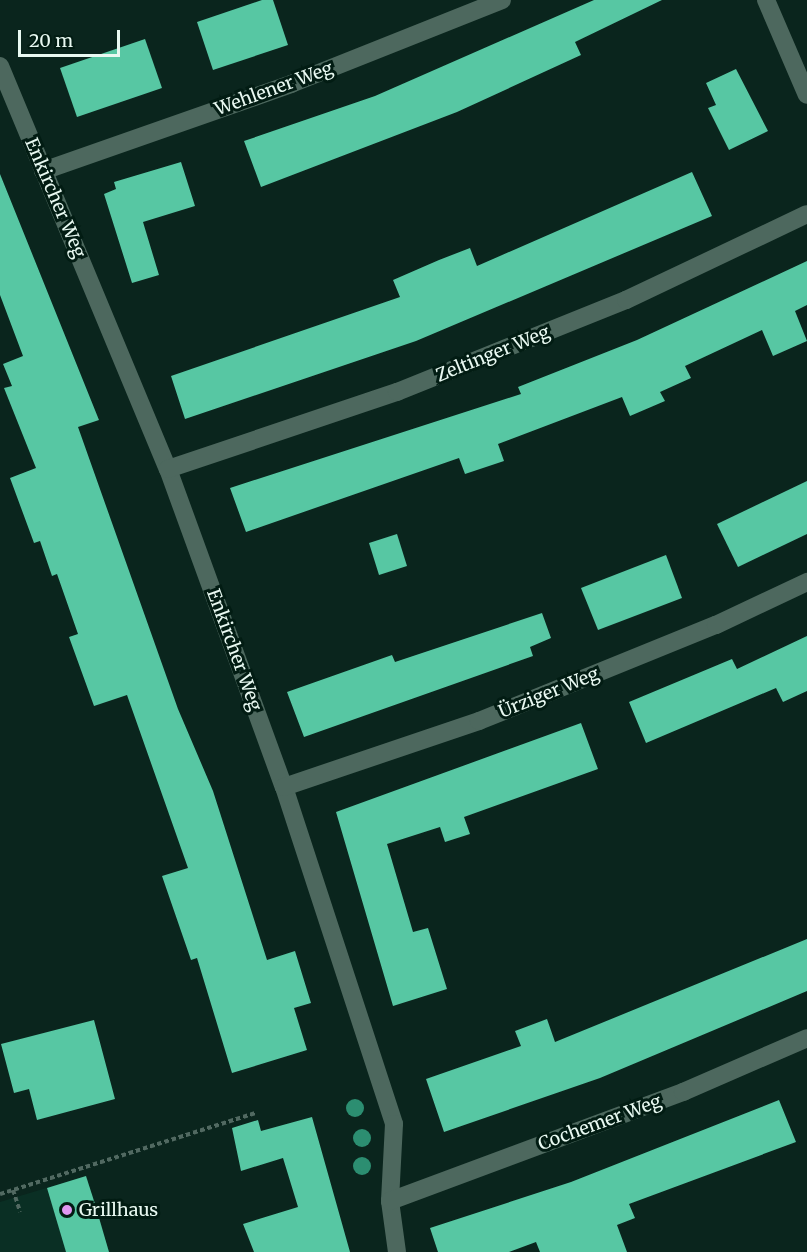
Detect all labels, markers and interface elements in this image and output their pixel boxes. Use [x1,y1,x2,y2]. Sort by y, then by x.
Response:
scale bar [21,18,123,56]
text: 20 m [29,29,73,52]
street label: Wehlener Weg [212,58,336,120]
street label: Enkircher Weg [20,135,90,261]
street label: Zeltinger Weg [433,321,553,387]
street label: Enkircher Weg [202,586,266,714]
street label: Ürziger Weg [496,663,602,723]
street label: Cochemer Weg [535,1091,665,1155]
place label: Grillhaus [79,1199,158,1221]
marker: Grillhaus [60,1203,74,1217]

